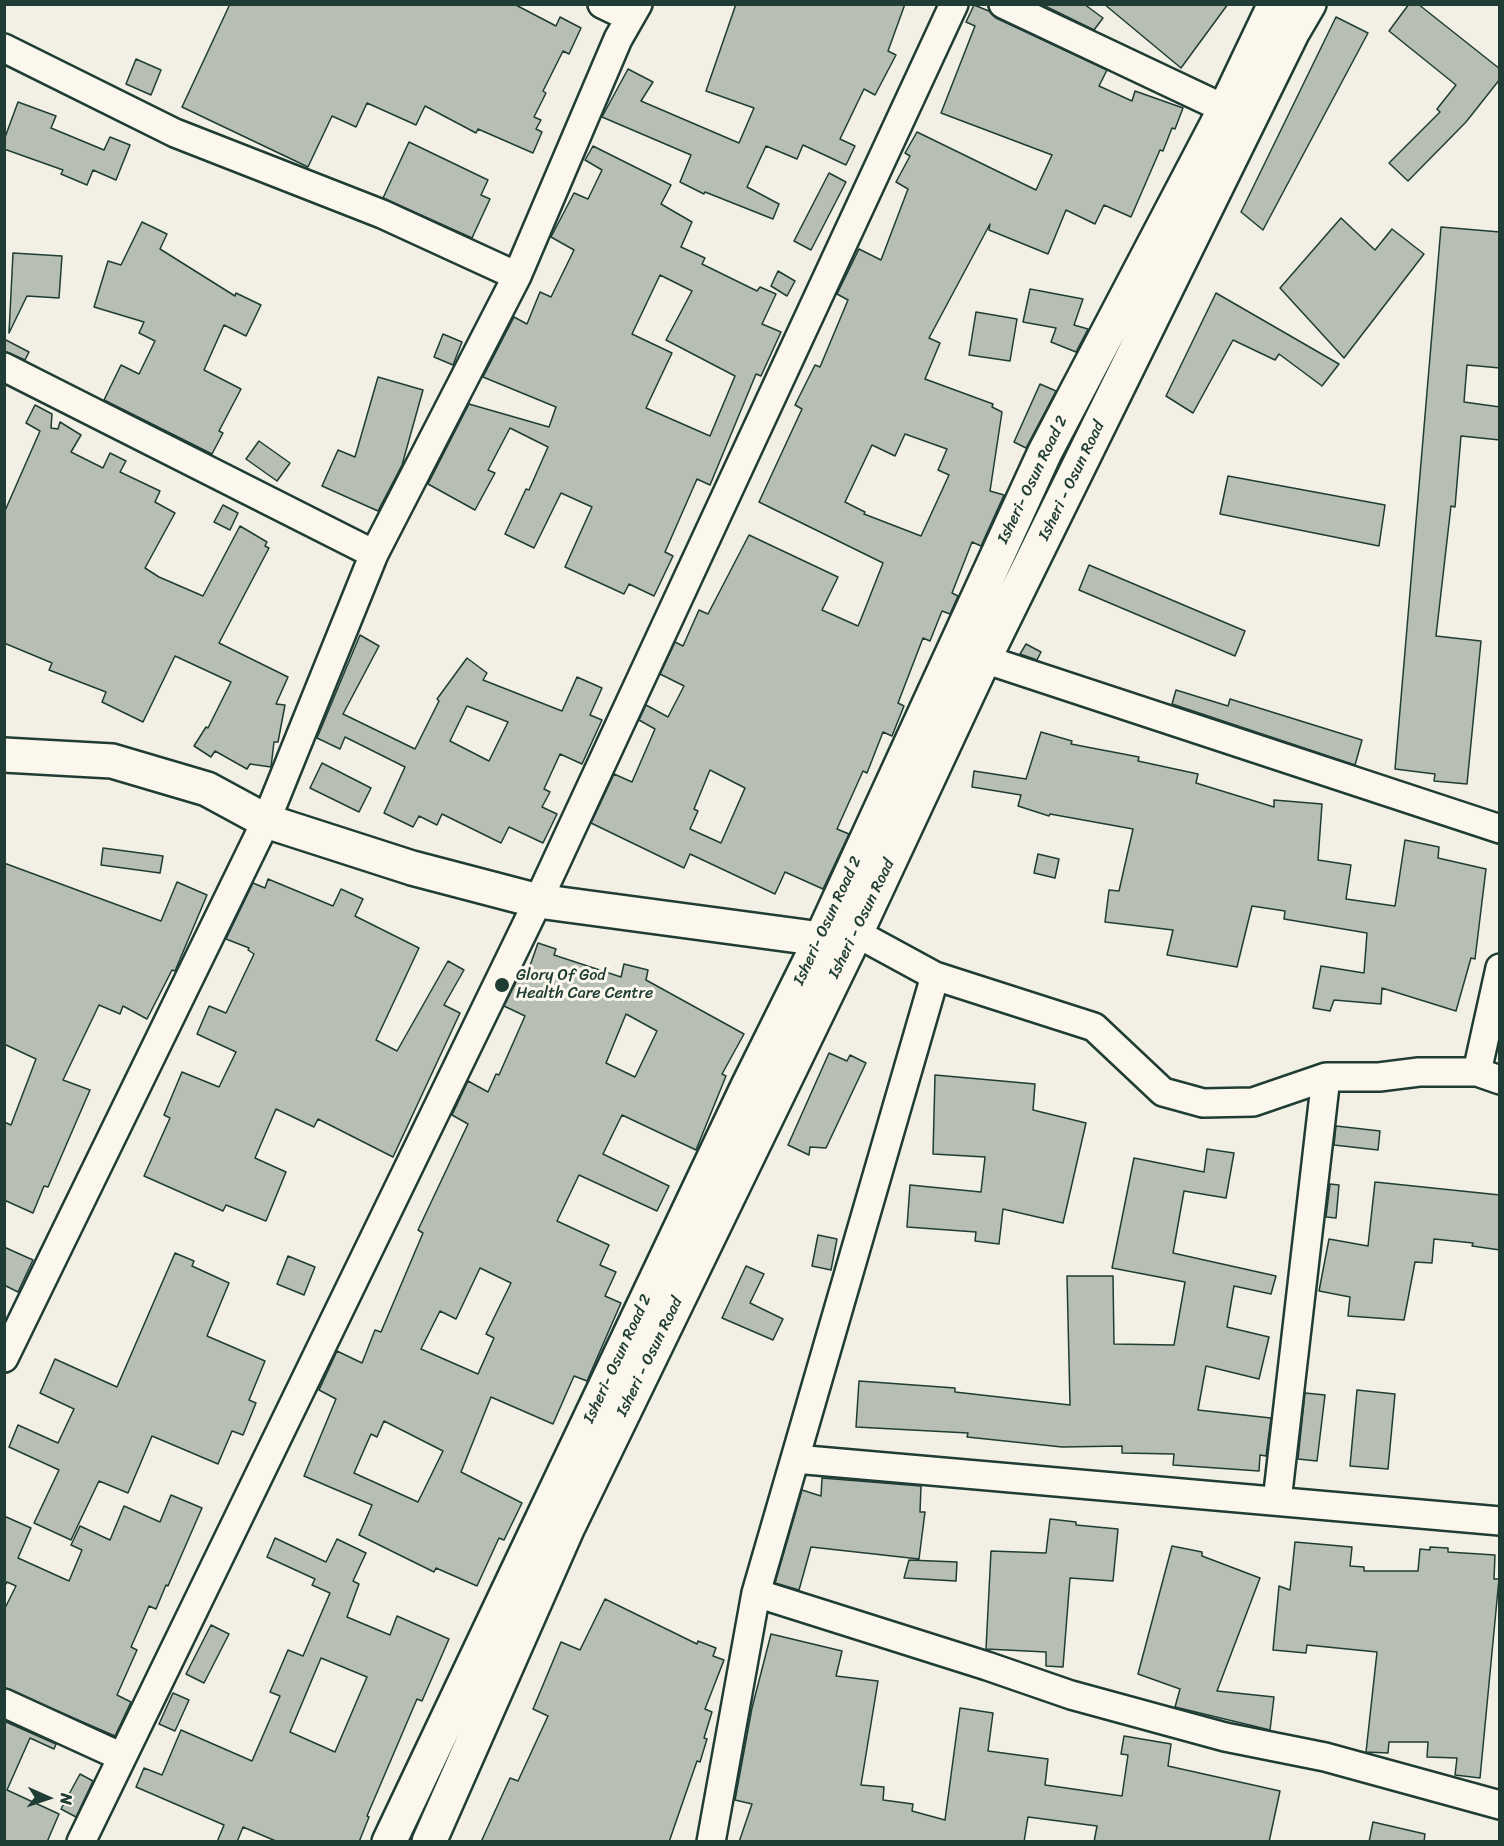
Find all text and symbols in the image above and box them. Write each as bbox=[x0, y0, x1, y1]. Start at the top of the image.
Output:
street label: Isheri- Osun Road 2 bbox=[994, 413, 1072, 547]
street label: Isheri - Osun Road bbox=[1035, 418, 1109, 544]
street label: Isheri- Osun Road 2 bbox=[790, 854, 866, 988]
street label: Isheri - Osun Road bbox=[825, 856, 899, 982]
place label: Glory Of God Health Care Centre bbox=[516, 966, 653, 1004]
marker: Glory Of God Health Care Centre bbox=[493, 976, 511, 994]
street label: Isheri- Osun Road 2 bbox=[580, 1292, 656, 1426]
street label: Isheri - Osun Road bbox=[613, 1294, 687, 1420]
north arrow bbox=[18, 1768, 78, 1828]
text: N bbox=[52, 1793, 81, 1805]

